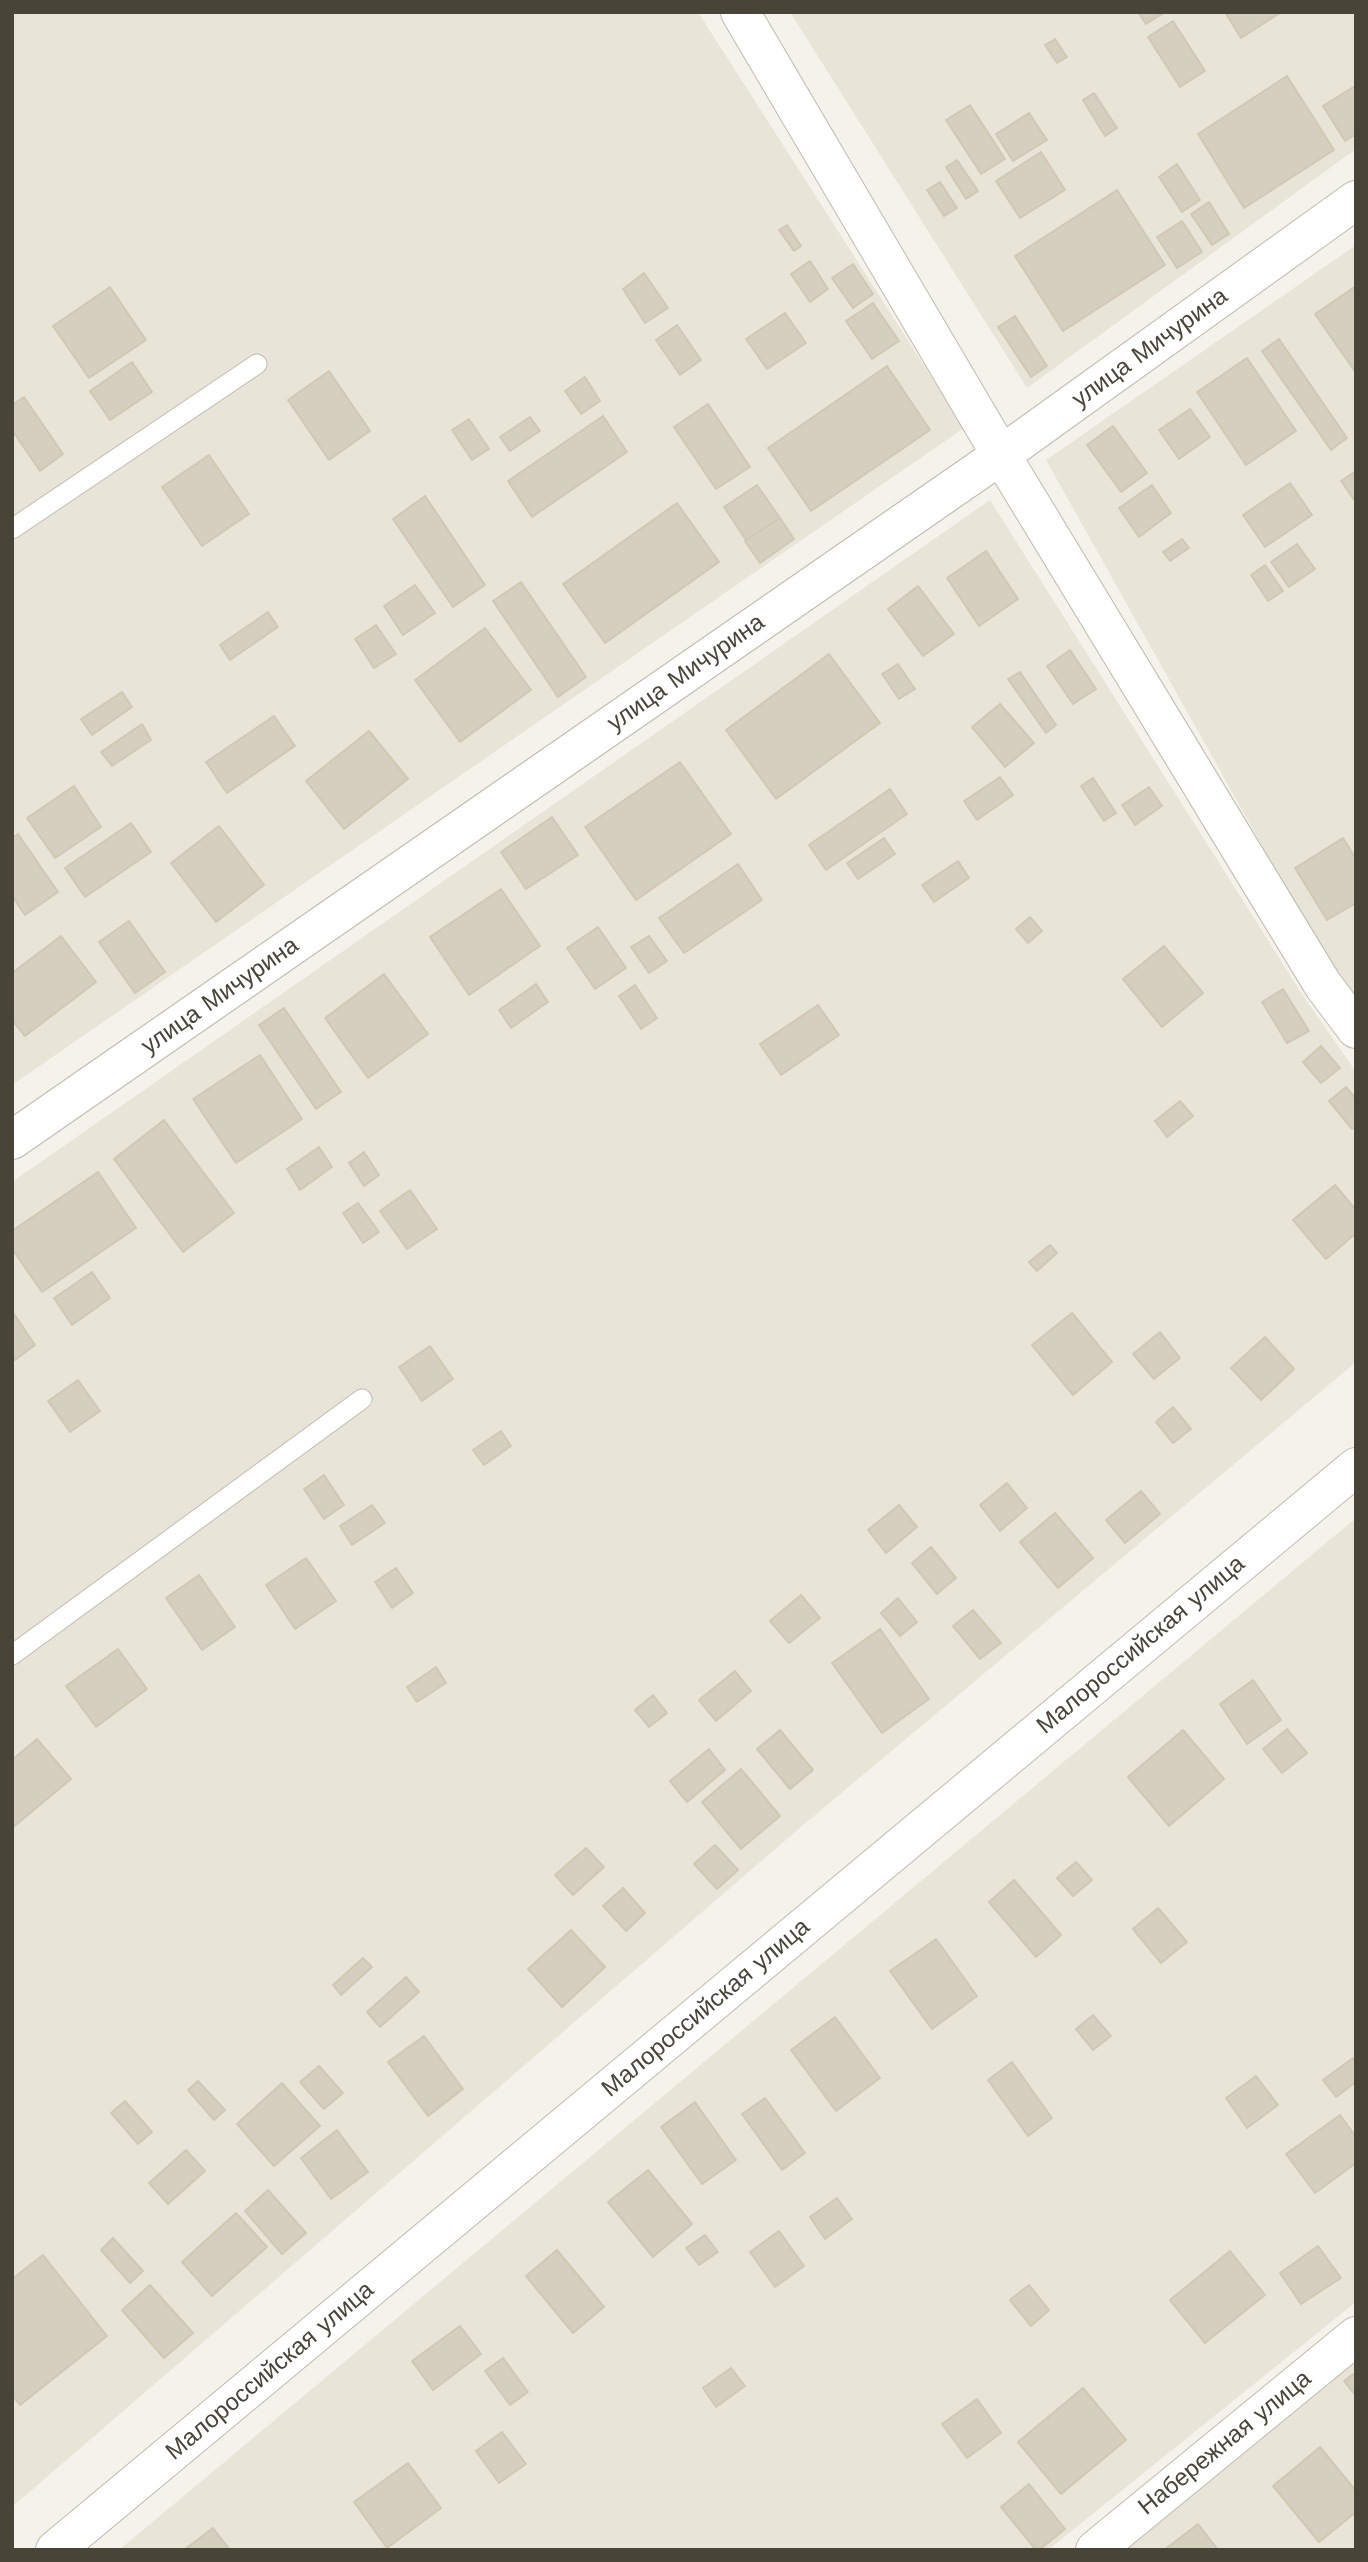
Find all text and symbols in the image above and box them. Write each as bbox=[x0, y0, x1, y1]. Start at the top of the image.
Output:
street label: улица Мичурина bbox=[1067, 282, 1233, 414]
street label: улица Мичурина bbox=[602, 608, 770, 738]
street label: улица Мичурина bbox=[136, 931, 304, 1061]
street label: Малороссийская улица bbox=[1031, 1550, 1251, 1740]
street label: Малороссийская улица bbox=[596, 1913, 816, 2103]
street label: Малороссийская улица bbox=[160, 2276, 380, 2466]
street label: Набережная улица bbox=[1133, 2365, 1317, 2521]

